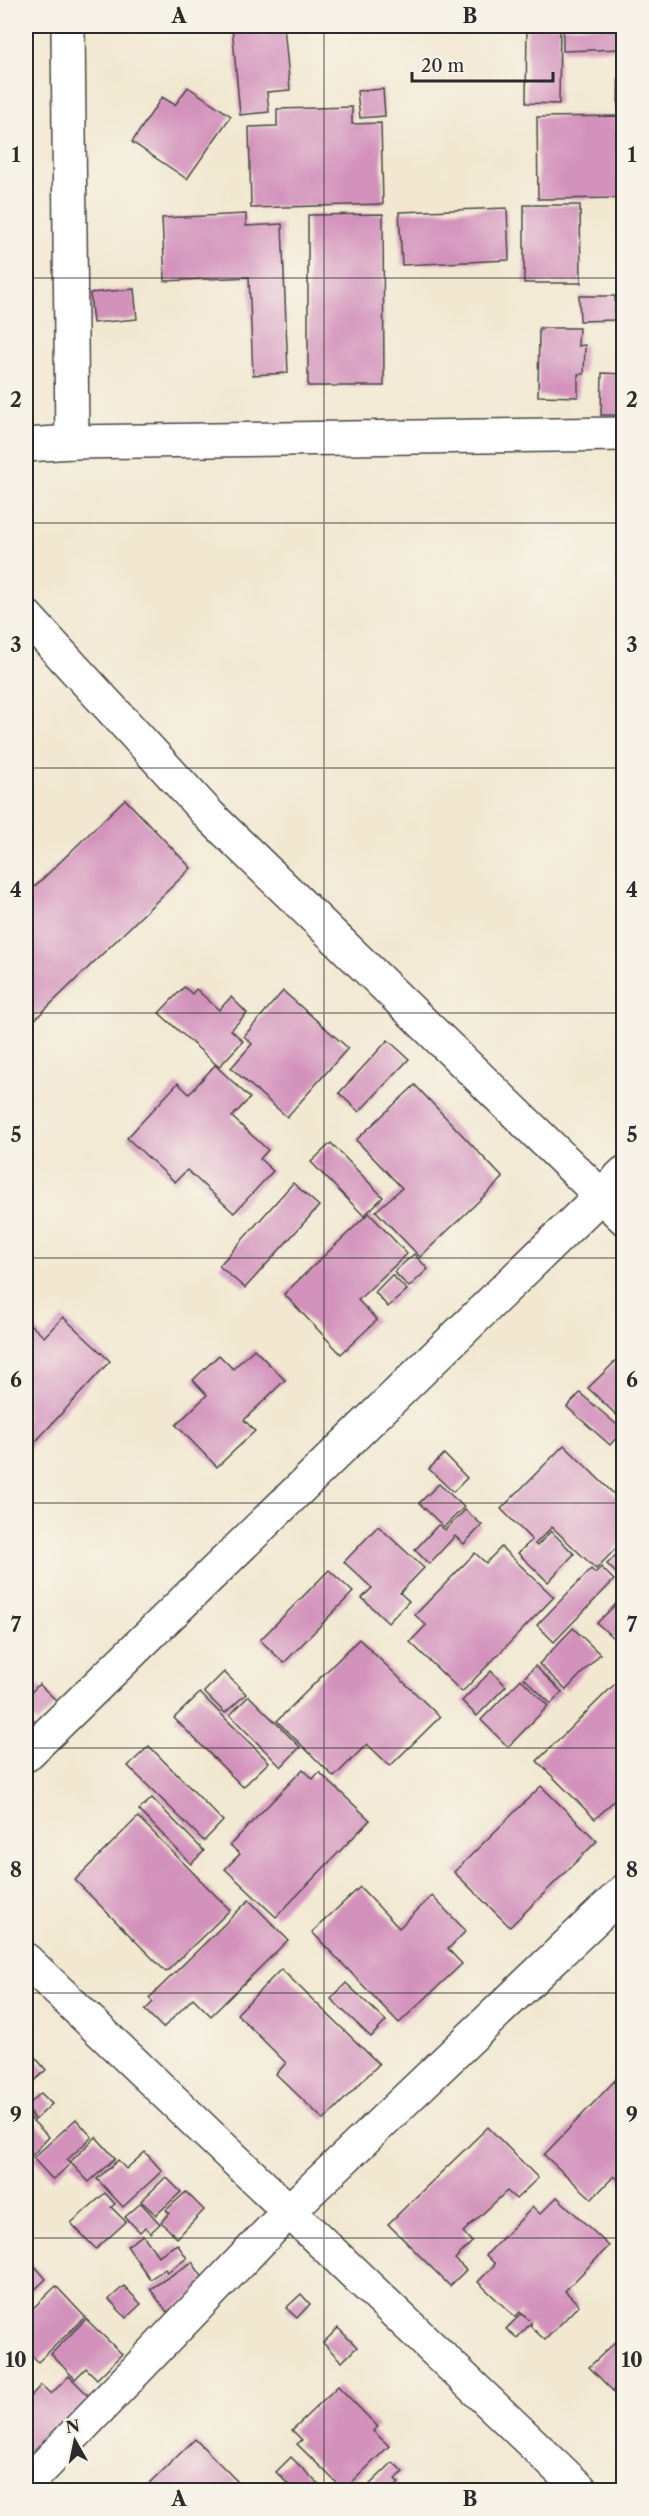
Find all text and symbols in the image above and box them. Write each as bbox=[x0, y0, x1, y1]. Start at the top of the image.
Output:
text: A bbox=[170, 4, 187, 28]
text: B bbox=[463, 4, 478, 28]
scale bar bbox=[412, 45, 553, 83]
text: 20 m bbox=[421, 55, 465, 77]
text: 1 bbox=[12, 143, 21, 167]
text: 1 bbox=[628, 143, 637, 167]
text: 2 bbox=[10, 388, 22, 412]
text: 2 bbox=[626, 388, 638, 412]
text: 3 bbox=[10, 633, 22, 657]
text: 3 bbox=[626, 633, 638, 657]
text: 4 bbox=[10, 878, 22, 902]
text: 4 bbox=[626, 878, 638, 902]
text: 5 bbox=[10, 1123, 22, 1147]
text: 5 bbox=[626, 1123, 638, 1147]
text: 6 bbox=[10, 1368, 22, 1392]
text: 6 bbox=[626, 1368, 638, 1392]
text: 7 bbox=[11, 1613, 22, 1637]
text: 7 bbox=[627, 1613, 638, 1637]
text: 8 bbox=[10, 1858, 22, 1882]
text: 8 bbox=[626, 1858, 638, 1882]
text: 9 bbox=[10, 2103, 22, 2127]
text: 9 bbox=[626, 2103, 638, 2127]
text: 10 bbox=[5, 2348, 27, 2372]
text: 10 bbox=[621, 2348, 643, 2372]
north arrow bbox=[45, 2411, 105, 2471]
text: N bbox=[64, 2415, 81, 2437]
text: A bbox=[170, 2487, 187, 2511]
text: B bbox=[463, 2487, 478, 2511]

